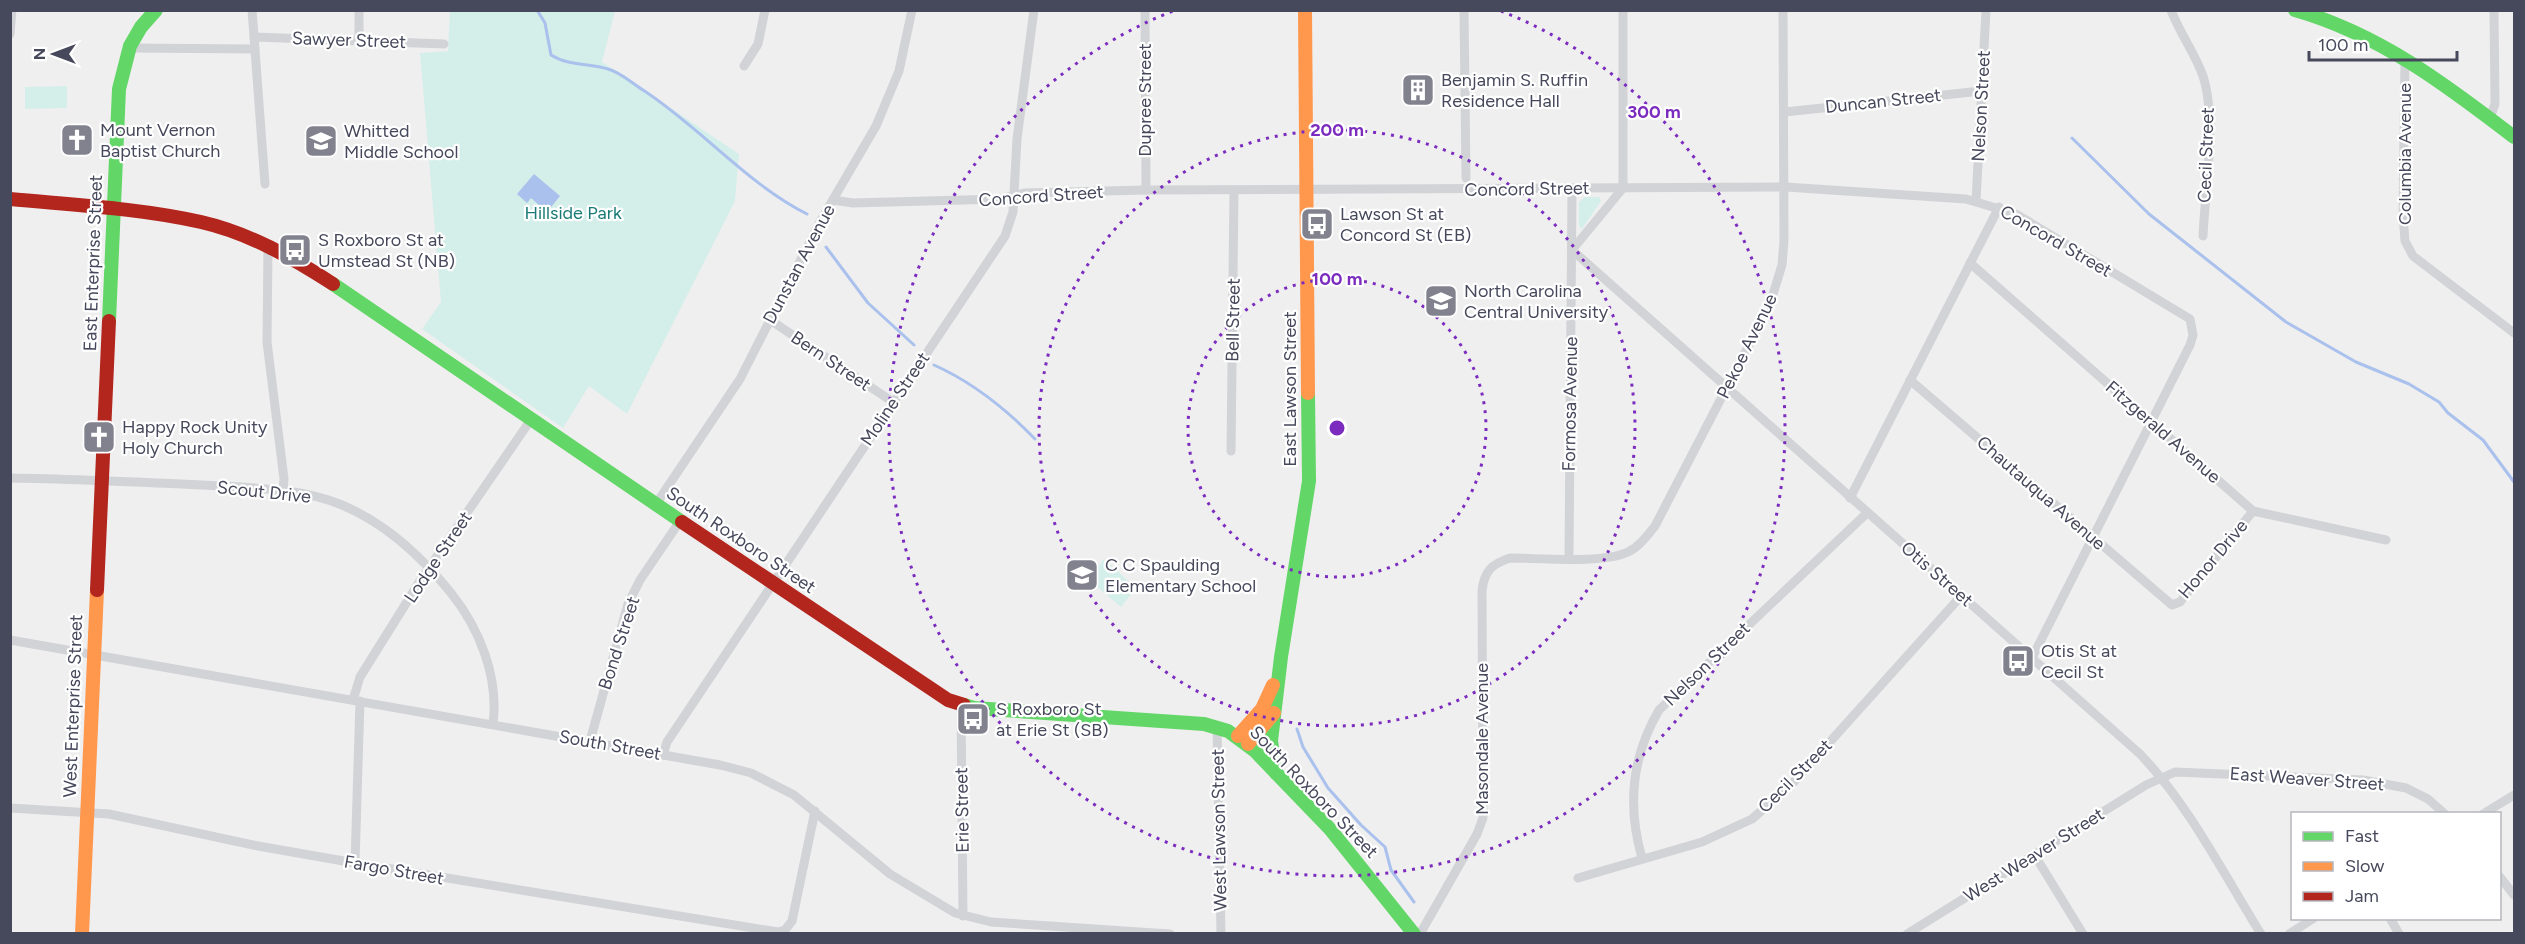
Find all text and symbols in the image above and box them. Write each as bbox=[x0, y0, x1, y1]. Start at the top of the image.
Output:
north arrow bbox=[24, 24, 84, 84]
scale bar bbox=[2309, 24, 2458, 62]
street label: Sawyer Street bbox=[292, 27, 407, 53]
text: 100 m bbox=[2318, 34, 2368, 56]
street label: Dupree Street bbox=[1134, 43, 1156, 157]
text: N bbox=[30, 48, 49, 60]
street label: Nelson Street bbox=[1967, 50, 1995, 162]
place label: Benjamin S. Ruffin Residence Hall bbox=[1441, 69, 1588, 112]
building icon: Benjamin S. Ruffin Residence Hall bbox=[1400, 72, 1436, 108]
street label: Columbia Avenue bbox=[2394, 83, 2416, 225]
street label: Duncan Street bbox=[1824, 84, 1942, 118]
text: 300 m bbox=[1627, 101, 1681, 123]
street label: Cecil Street bbox=[2193, 107, 2219, 203]
place label: Mount Vernon Baptist Church bbox=[100, 119, 220, 162]
text: 200 m bbox=[1310, 119, 1364, 141]
place label: Whitted Middle School bbox=[344, 120, 458, 163]
church icon: Mount Vernon Baptist Church bbox=[59, 122, 95, 158]
school or university icon: Whitted Middle School bbox=[303, 123, 339, 159]
street label: East Enterprise Street bbox=[79, 174, 107, 352]
street label: Concord Street bbox=[1464, 177, 1590, 201]
street label: Concord Street bbox=[978, 181, 1104, 211]
street label: Dunstan Avenue bbox=[758, 200, 840, 328]
street label: Concord Street bbox=[1996, 200, 2116, 282]
park label: Hillside Park bbox=[524, 202, 622, 224]
place label: Lawson St at Concord St (EB) bbox=[1340, 203, 1471, 246]
bus stop icon: Lawson St at Concord St (EB) bbox=[1299, 206, 1335, 242]
place label: S Roxboro St at Umstead St (NB) bbox=[318, 229, 455, 272]
bus stop icon: S Roxboro St at Umstead St (NB) bbox=[277, 232, 313, 268]
text: 100 m bbox=[1312, 268, 1362, 290]
street label: Bell Street bbox=[1221, 278, 1245, 362]
place label: North Carolina Central University bbox=[1464, 280, 1609, 323]
school or university icon: North Carolina Central University bbox=[1423, 283, 1459, 319]
street label: Pekoe Avenue bbox=[1712, 290, 1782, 402]
street label: East Lawson Street bbox=[1279, 311, 1301, 467]
street label: Bern Street bbox=[787, 326, 875, 396]
street label: Formosa Avenue bbox=[1558, 336, 1582, 472]
street label: Moline Street bbox=[856, 348, 935, 450]
street label: Fitzgerald Avenue bbox=[2101, 376, 2225, 488]
place label: Happy Rock Unity Holy Church bbox=[122, 416, 268, 459]
centre of rings bbox=[1327, 418, 1347, 438]
church icon: Happy Rock Unity Holy Church bbox=[81, 419, 117, 455]
street label: Chautauqua Avenue bbox=[1972, 431, 2110, 555]
street label: Scout Drive bbox=[216, 476, 312, 508]
street label: South Roxboro Street bbox=[662, 482, 820, 598]
street label: Lodge Street bbox=[399, 507, 477, 607]
street label: Honor Drive bbox=[2174, 515, 2253, 603]
street label: Otis Street bbox=[1897, 537, 1978, 611]
place label: C C Spaulding Elementary School bbox=[1105, 554, 1256, 597]
school or university icon: C C Spaulding Elementary School bbox=[1064, 557, 1100, 593]
street label: Bond Street bbox=[594, 593, 644, 692]
street label: West Enterprise Street bbox=[59, 614, 87, 798]
street label: Nelson Street bbox=[1659, 617, 1755, 711]
place label: Otis St at Cecil St bbox=[2041, 640, 2117, 683]
bus stop icon: Otis St at Cecil St bbox=[2000, 643, 2036, 679]
street label: Masondale Avenue bbox=[1471, 663, 1493, 815]
place label: S Roxboro St at Erie St (SB) bbox=[996, 698, 1109, 741]
bus stop icon: S Roxboro St at Erie St (SB) bbox=[955, 701, 991, 737]
street label: South Roxboro Street bbox=[1245, 721, 1383, 863]
street label: South Street bbox=[557, 725, 663, 765]
street label: Cecil Street bbox=[1753, 734, 1837, 818]
street label: West Lawson Street bbox=[1207, 749, 1231, 911]
street label: East Weaver Street bbox=[2229, 763, 2385, 795]
street label: Erie Street bbox=[950, 767, 974, 853]
street label: West Weaver Street bbox=[1960, 803, 2108, 907]
legend bbox=[2291, 812, 2501, 920]
text: Fast bbox=[2345, 825, 2379, 847]
street label: Fargo Street bbox=[342, 850, 446, 890]
text: Slow bbox=[2345, 855, 2384, 877]
text: Jam bbox=[2345, 885, 2379, 907]

